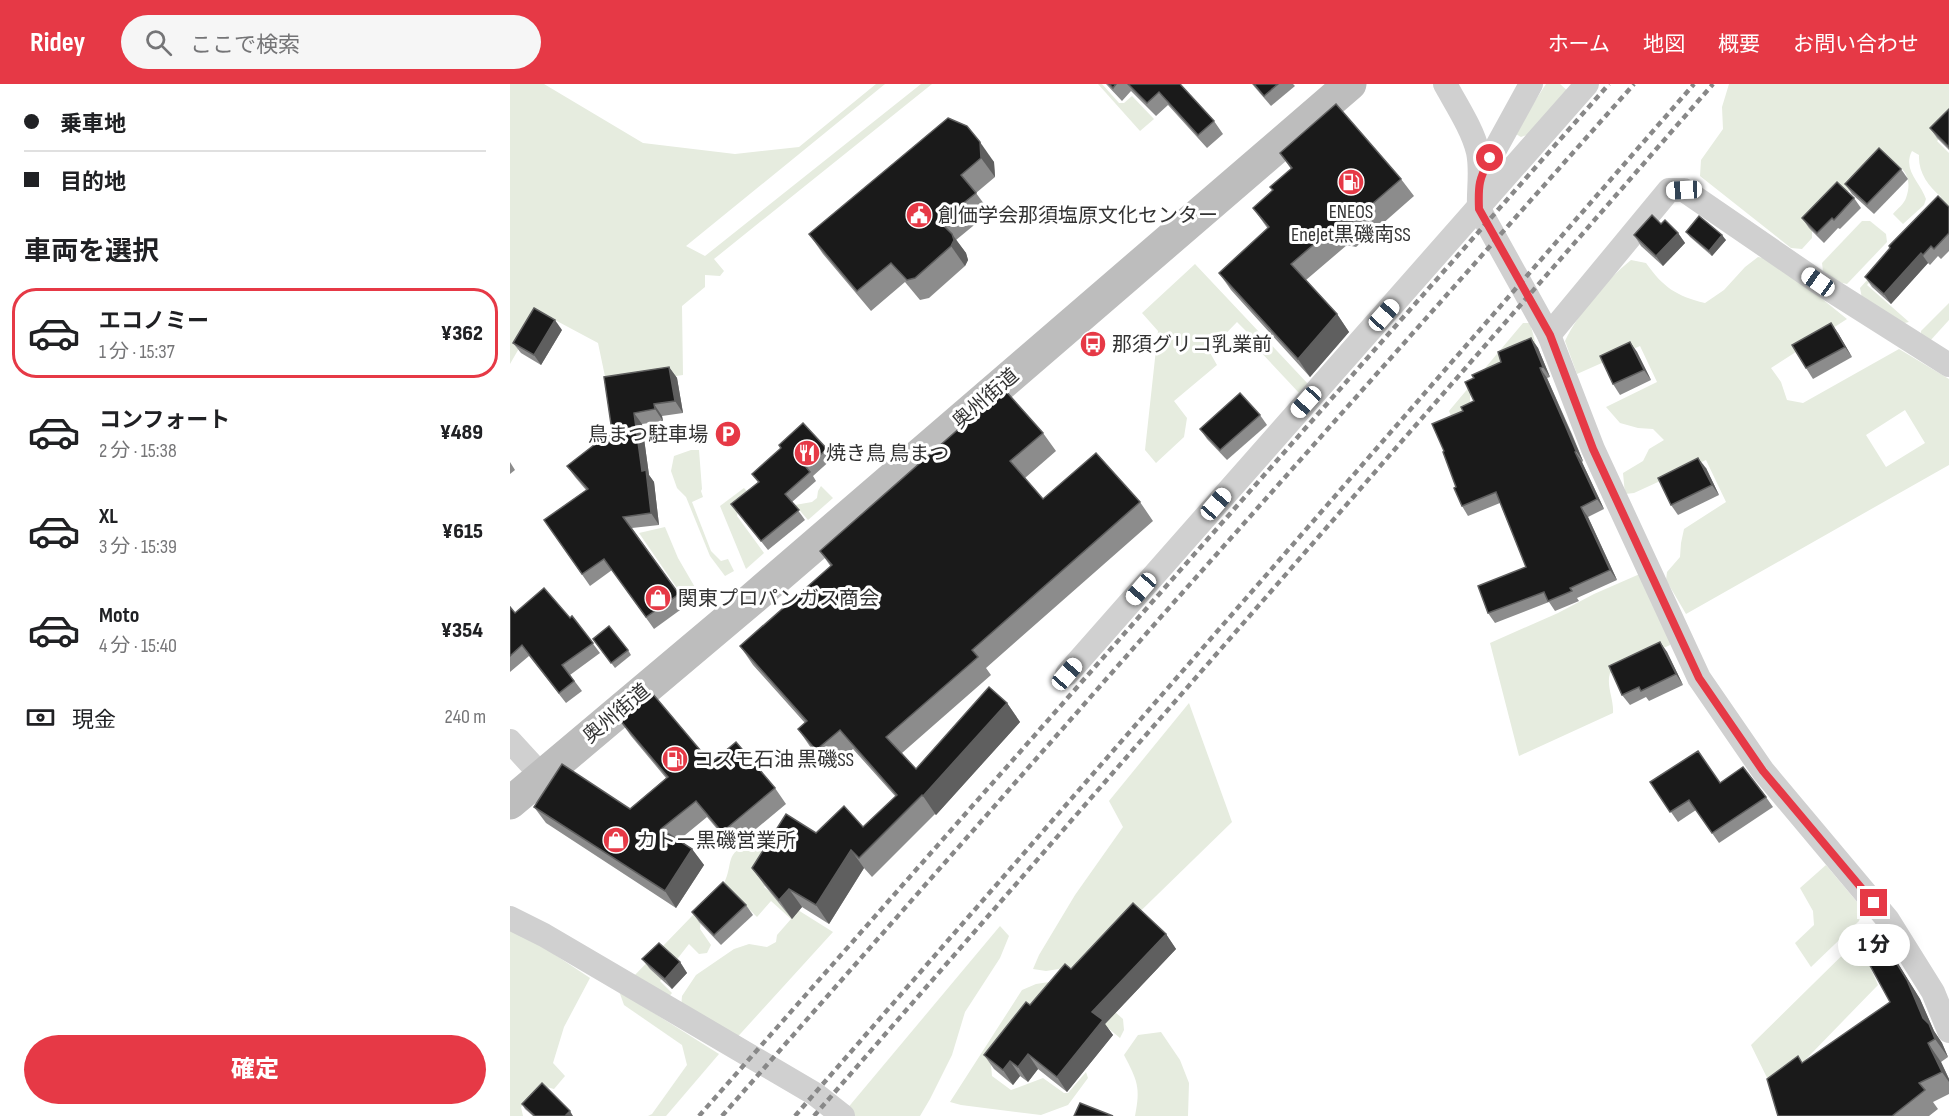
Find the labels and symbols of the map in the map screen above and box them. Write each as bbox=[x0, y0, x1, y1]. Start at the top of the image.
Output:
route start bbox=[1476, 144, 1503, 171]
fuel station icon: ENEOS EneJet黒磯南SS bbox=[1336, 167, 1366, 197]
car bbox=[1666, 180, 1702, 200]
public building icon: 創価学会那須塩原文化センター bbox=[904, 200, 934, 230]
place label: ENEOS EneJet黒磯南SS bbox=[1291, 200, 1411, 247]
place label: 創価学会那須塩原文化センター bbox=[938, 204, 1218, 228]
car bbox=[1798, 264, 1838, 300]
car bbox=[1365, 296, 1403, 334]
bus stop icon: 那須グリコ乳業前 bbox=[1078, 329, 1108, 359]
place label: 那須グリコ乳業前 bbox=[1112, 333, 1272, 357]
street label: 奥州街道 bbox=[948, 363, 1024, 434]
car bbox=[1287, 383, 1325, 421]
parking icon: 鳥まつ駐車場 bbox=[713, 419, 743, 449]
place label: 鳥まつ駐車場 bbox=[588, 423, 708, 447]
restaurant icon: 焼き鳥 鳥まつ bbox=[792, 438, 822, 468]
place label: 焼き鳥 鳥まつ bbox=[826, 442, 949, 466]
car bbox=[1197, 485, 1235, 523]
car bbox=[1122, 570, 1160, 608]
shop icon: 関東プロパンガス商会 bbox=[643, 583, 673, 613]
place label: 関東プロパンガス商会 bbox=[678, 587, 879, 611]
car bbox=[1048, 655, 1086, 693]
street label: 奥州街道 bbox=[578, 679, 655, 749]
fuel station icon: コスモ石油 黒磯SS bbox=[660, 744, 690, 774]
place label: コスモ石油 黒磯SS bbox=[694, 748, 854, 772]
shop icon: カトー黒磯営業所 bbox=[601, 825, 631, 855]
place label: カトー黒磯営業所 bbox=[636, 829, 796, 853]
route end bbox=[1860, 889, 1887, 916]
callout: 1 分 bbox=[1838, 924, 1910, 966]

